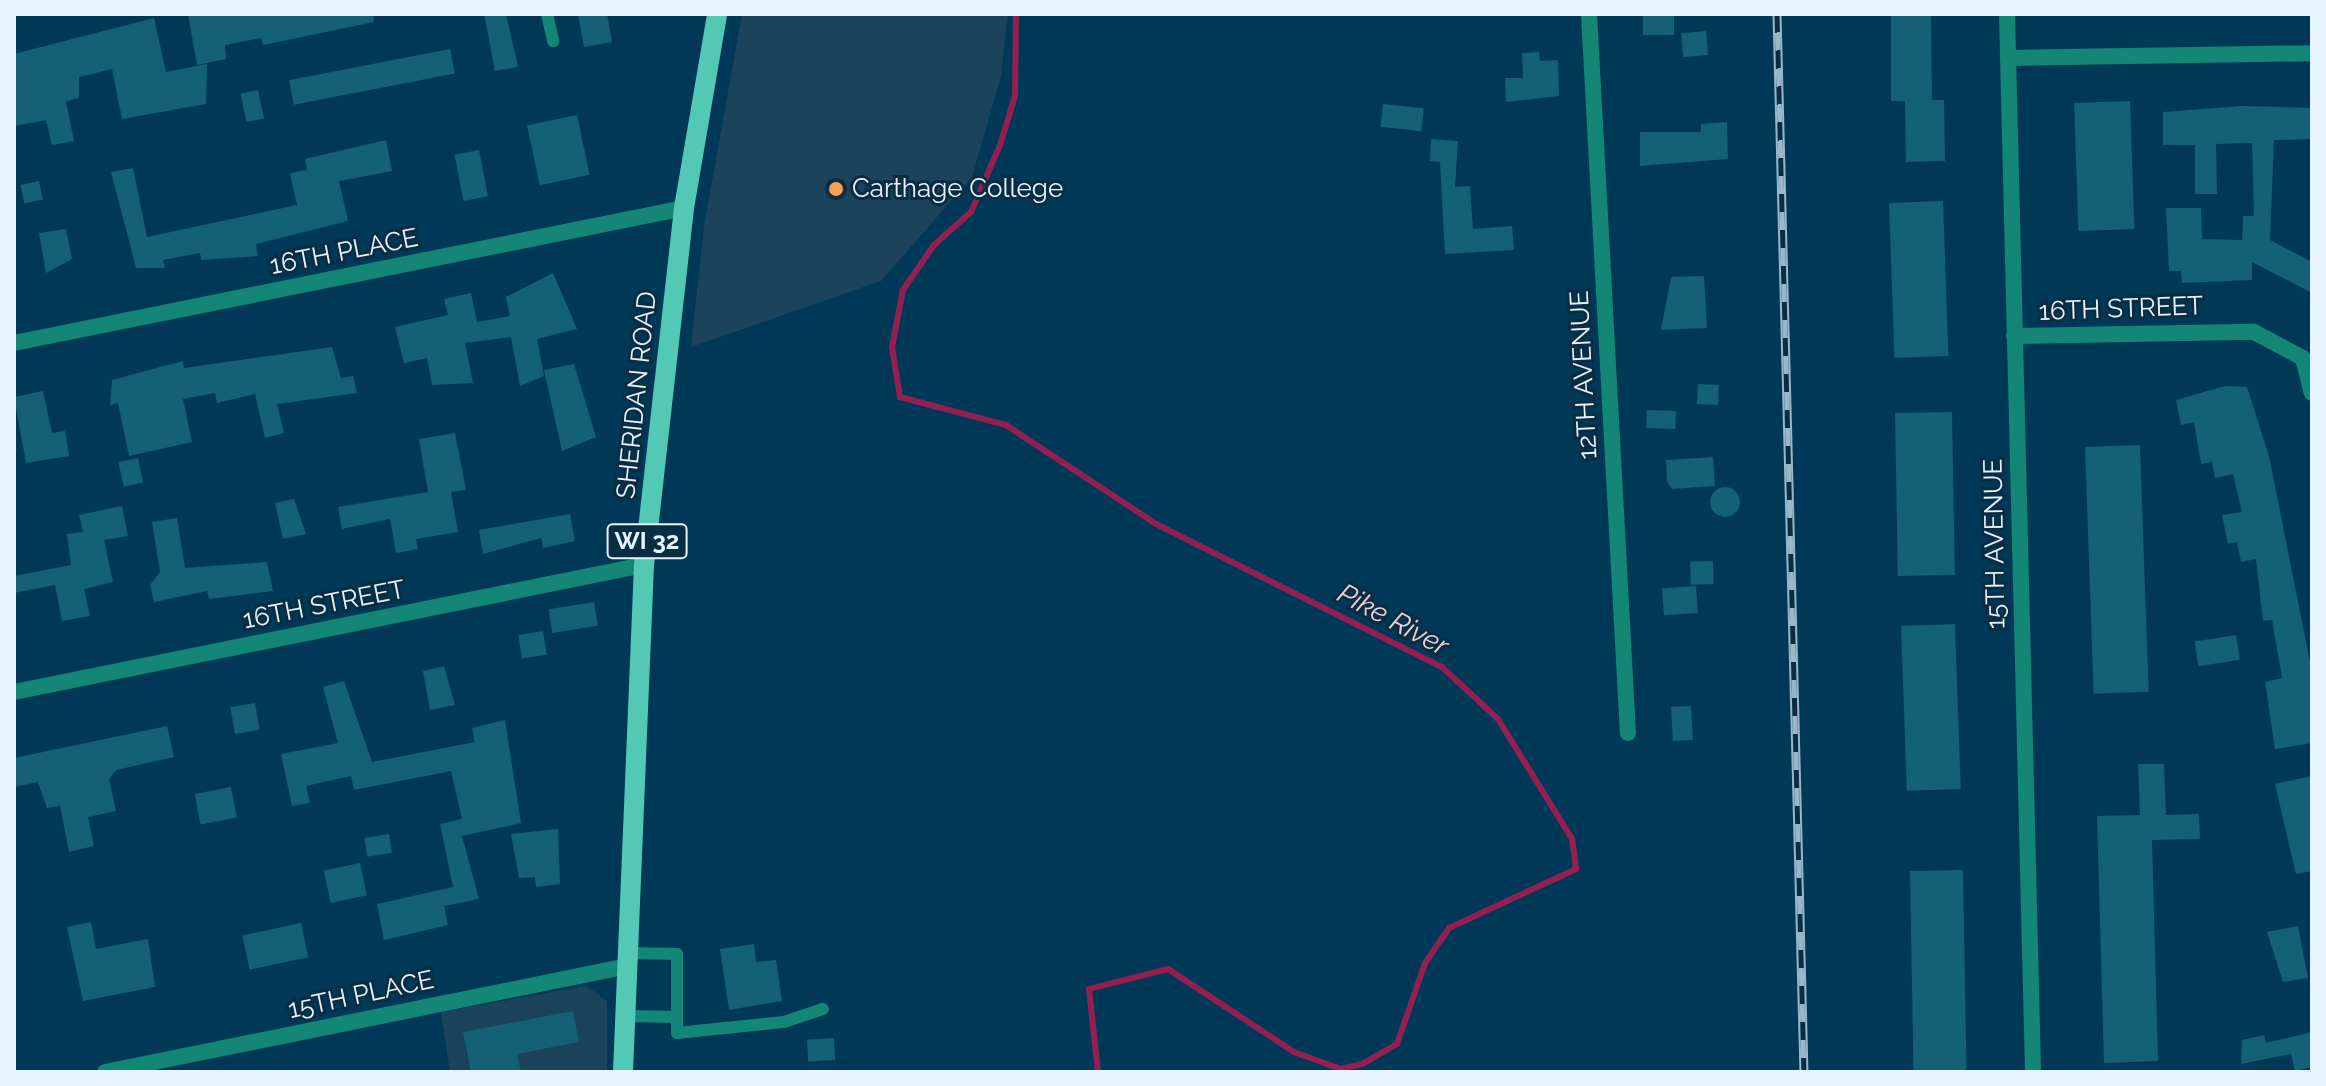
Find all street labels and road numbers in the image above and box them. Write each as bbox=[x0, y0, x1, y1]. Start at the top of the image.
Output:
street label: 16TH PLACE bbox=[267, 222, 421, 282]
street label: 12TH AVENUE bbox=[1564, 289, 1604, 461]
street label: SHERIDAN ROAD bbox=[611, 290, 663, 500]
street label: 16TH STREET bbox=[2038, 291, 2204, 327]
street label: 15TH AVENUE bbox=[1978, 458, 2012, 630]
road number: WI 32 bbox=[605, 521, 689, 561]
street label: 16TH STREET bbox=[240, 574, 408, 636]
street label: 15TH PLACE bbox=[285, 964, 437, 1026]

